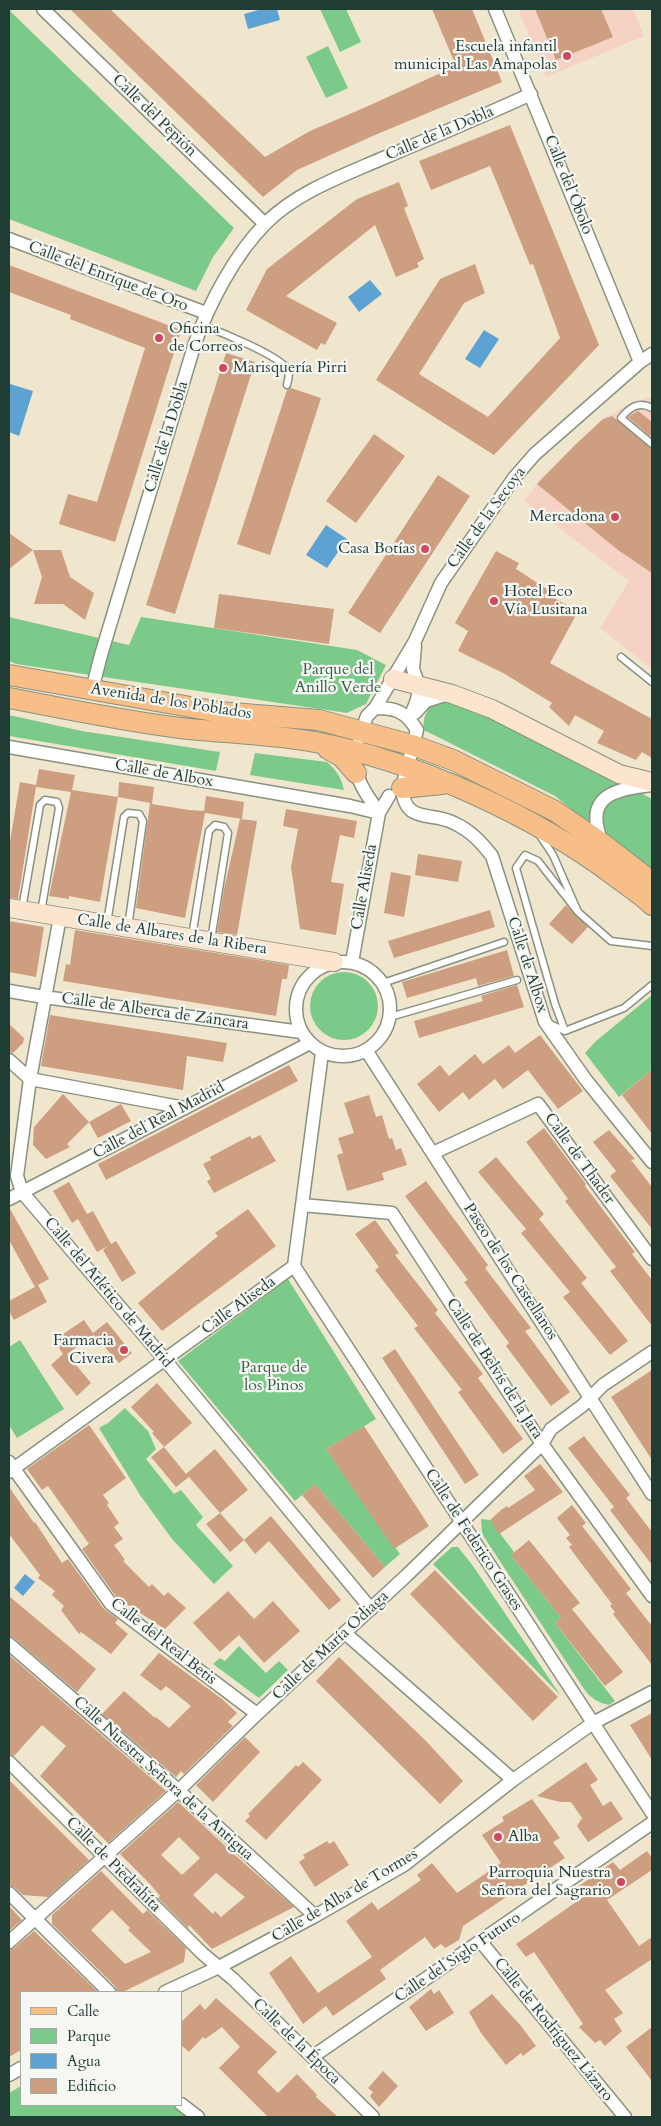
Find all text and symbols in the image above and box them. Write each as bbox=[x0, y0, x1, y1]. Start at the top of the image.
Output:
place label: Escuela infantil municipal Las Amapolas bbox=[394, 37, 557, 75]
marker: Escuela infantil municipal Las Amapolas bbox=[561, 50, 573, 62]
street label: Calle del Pepión bbox=[108, 71, 200, 161]
street label: Calle de la Dobla bbox=[383, 103, 497, 165]
street label: Calle del Óbolo bbox=[539, 133, 597, 237]
street label: Calle del Enrique de Oro bbox=[25, 238, 191, 316]
place label: Oficina de Correos bbox=[169, 319, 243, 357]
marker: Oficina de Correos bbox=[153, 332, 165, 344]
place label: Marisquería Pirri bbox=[233, 358, 347, 378]
marker: Marisquería Pirri bbox=[217, 362, 229, 374]
street label: Calle de la Dobla bbox=[141, 379, 193, 495]
street label: Calle de la Secoya bbox=[444, 463, 530, 573]
place label: Mercadona bbox=[529, 507, 605, 527]
marker: Mercadona bbox=[609, 511, 621, 523]
place label: Casa Botías bbox=[338, 539, 415, 559]
marker: Casa Botías bbox=[419, 543, 431, 555]
place label: Hotel Eco Vía Lusitana bbox=[504, 582, 588, 620]
marker: Hotel Eco Vía Lusitana bbox=[488, 595, 500, 607]
park label: Parque del Anillo Verde bbox=[295, 660, 381, 698]
street label: Avenida de los Poblados bbox=[89, 680, 253, 724]
street label: Calle de Albox bbox=[113, 756, 215, 792]
street label: Calle Aliseda bbox=[348, 843, 382, 931]
street label: Calle de Albares de la Ribera bbox=[76, 910, 268, 960]
street label: Calle de Albox bbox=[502, 915, 552, 1015]
street label: Calle de Alberca de Záncara bbox=[60, 989, 250, 1035]
street label: Calle del Real Madrid bbox=[90, 1078, 228, 1164]
street label: Calle de Thader bbox=[539, 1110, 619, 1208]
street label: Paseo de los Castellanos bbox=[459, 1200, 561, 1344]
street label: Calle del Atlético de Madrid bbox=[40, 1214, 176, 1372]
street label: Calle Aliseda bbox=[198, 1273, 280, 1339]
street label: Calle de Belvís de la Jara bbox=[441, 1295, 547, 1443]
place label: Farmacia Civera bbox=[53, 1331, 114, 1369]
marker: Farmacia Civera bbox=[118, 1344, 130, 1356]
park label: Parque de los Pinos bbox=[241, 1358, 307, 1396]
street label: Calle de Federico Grases bbox=[420, 1466, 526, 1614]
street label: Calle de María Odiaga bbox=[269, 1587, 393, 1705]
street label: Calle del Real Betis bbox=[106, 1595, 220, 1689]
street label: Calle Nuestra Señora de la Antigua bbox=[69, 1693, 257, 1865]
street label: Calle de Piedrahíta bbox=[61, 1813, 165, 1917]
place label: Alba bbox=[508, 1827, 539, 1847]
marker: Alba bbox=[492, 1831, 504, 1843]
street label: Calle de Alba de Tormes bbox=[269, 1845, 421, 1947]
place label: Parroquia Nuestra Señora del Sagrario bbox=[481, 1863, 611, 1901]
marker: Parroquia Nuestra Señora del Sagrario bbox=[615, 1876, 627, 1888]
street label: Calle del Siglo Futuro bbox=[391, 1909, 525, 2007]
street label: Calle de Rodríguez Lázaro bbox=[489, 1954, 617, 2106]
legend bbox=[20, 1991, 182, 2106]
street label: Calle de la Época bbox=[248, 1995, 344, 2089]
text: Calle bbox=[67, 2001, 99, 2021]
text: Parque bbox=[67, 2026, 111, 2046]
text: Agua bbox=[67, 2051, 101, 2071]
text: Edificio bbox=[67, 2076, 116, 2096]

